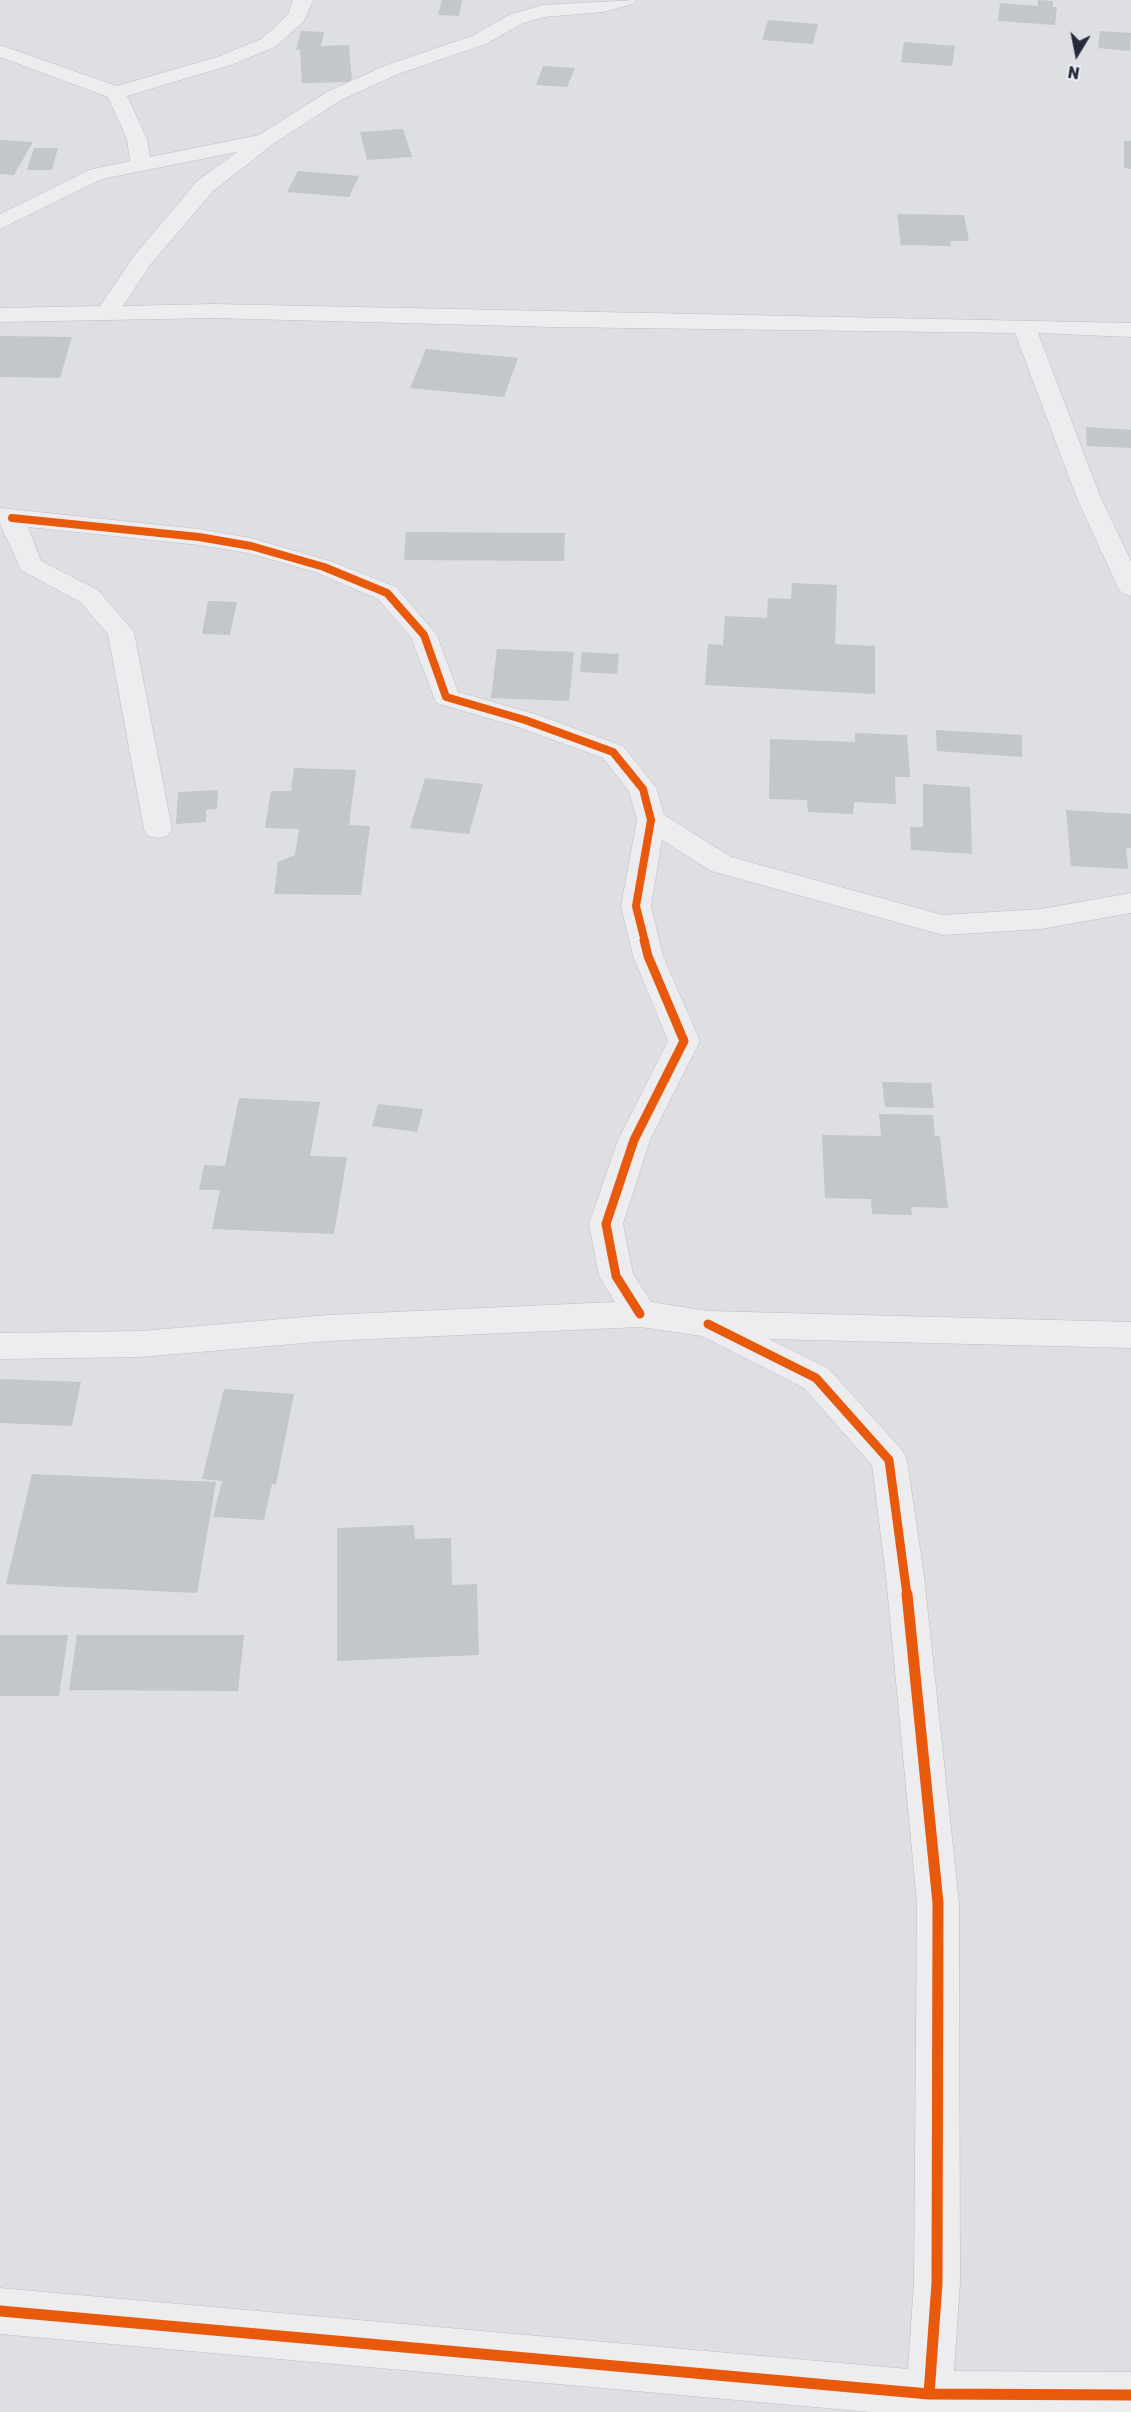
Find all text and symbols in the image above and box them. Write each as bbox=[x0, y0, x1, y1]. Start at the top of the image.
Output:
north arrow bbox=[1047, 24, 1107, 84]
text: N bbox=[1066, 62, 1081, 83]

